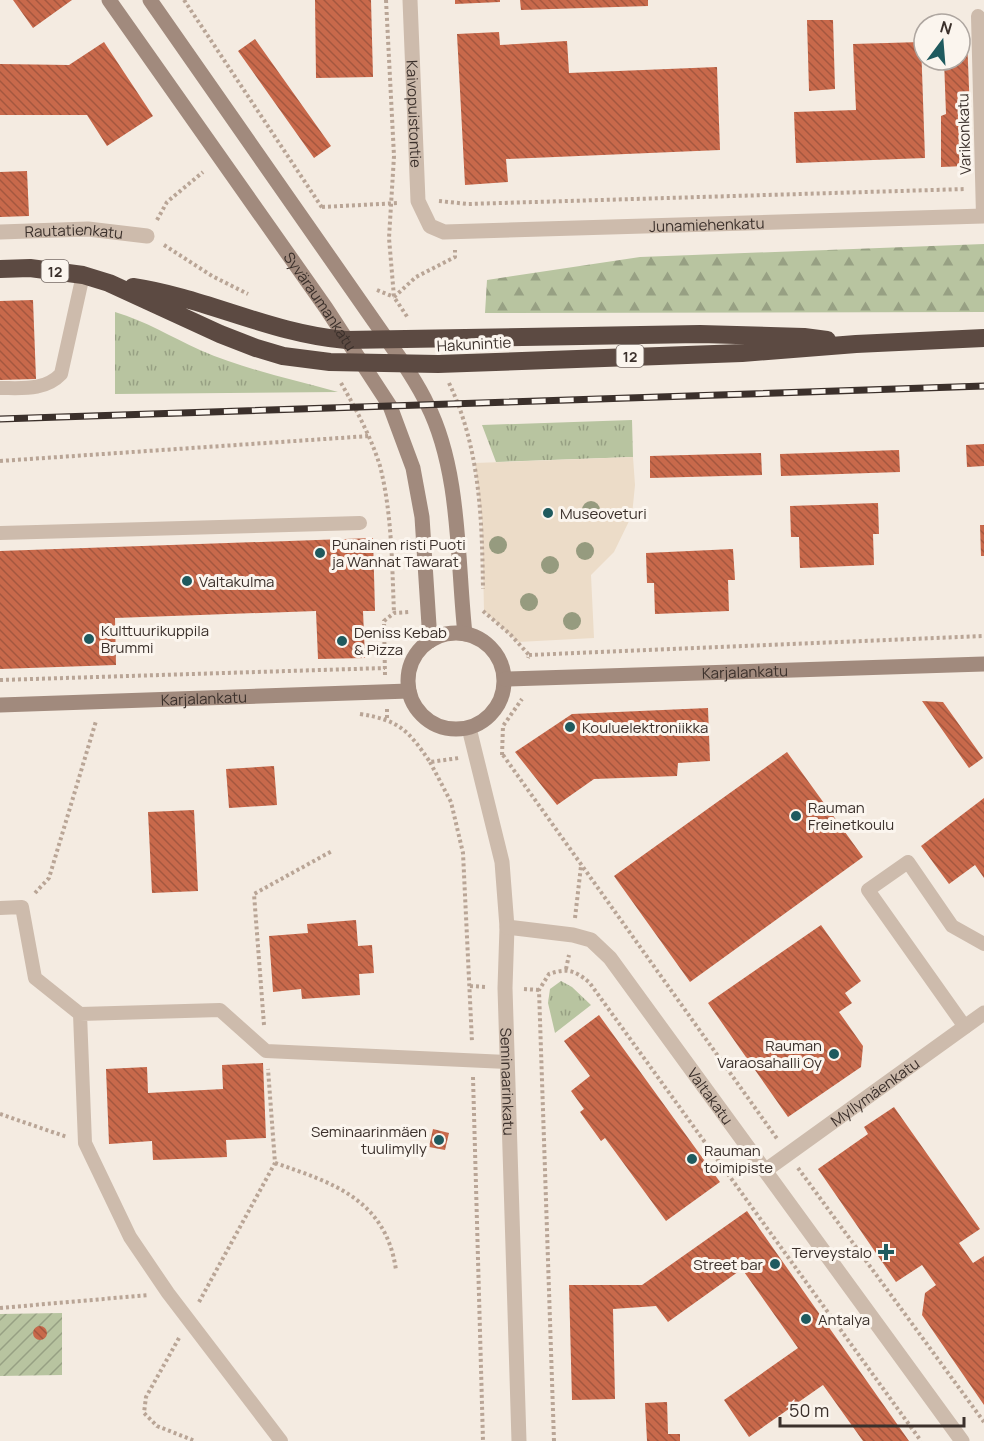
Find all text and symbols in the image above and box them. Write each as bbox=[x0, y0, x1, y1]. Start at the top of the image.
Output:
north arrow bbox=[912, 12, 972, 72]
text: N bbox=[938, 15, 955, 40]
street label: Kaivopuistontie bbox=[402, 60, 427, 169]
street label: Varikonkatu bbox=[952, 93, 976, 175]
street label: Junamiehenkatu bbox=[649, 212, 765, 236]
street label: Rautatienkatu bbox=[24, 218, 124, 244]
street label: Syväraumankatu bbox=[279, 248, 362, 355]
road number: 12 bbox=[42, 260, 68, 282]
street label: Hakunintie bbox=[436, 332, 512, 356]
road number: 12 bbox=[616, 345, 644, 367]
place label: Museoveturi bbox=[560, 503, 647, 524]
marker: Museoveturi bbox=[541, 506, 555, 520]
place label: Punainen risti Puoti ja Wanhat Tawarat bbox=[331, 534, 466, 572]
marker: Punainen risti Puoti ja Wanhat Tawarat bbox=[313, 546, 327, 560]
place label: Valtakulma bbox=[199, 571, 274, 592]
marker: Valtakulma bbox=[180, 574, 194, 588]
place label: Kulttuurikuppila Brummi bbox=[101, 620, 209, 658]
place label: Deniss Kebab & Pizza bbox=[354, 622, 447, 660]
marker: Kulttuurikuppila Brummi bbox=[82, 632, 96, 646]
marker: Deniss Kebab & Pizza bbox=[335, 634, 349, 648]
street label: Karjalankatu bbox=[701, 660, 788, 683]
street label: Karjalankatu bbox=[160, 686, 247, 710]
place label: Kouluelektroniikka bbox=[582, 717, 708, 738]
marker: Kouluelektroniikka bbox=[563, 720, 577, 734]
place label: Rauman Freinetkoulu bbox=[808, 797, 894, 835]
marker: Rauman Freinetkoulu bbox=[789, 809, 803, 823]
street label: Seminaarinkatu bbox=[496, 1027, 520, 1136]
place label: Rauman Varaosahalli Oy bbox=[717, 1035, 822, 1073]
marker: Rauman Varaosahalli Oy bbox=[827, 1047, 841, 1061]
street label: Myllymäenkatu bbox=[826, 1053, 923, 1131]
street label: Valtakatu bbox=[683, 1063, 738, 1129]
place label: Seminaarinmäen tuulimylly bbox=[311, 1121, 427, 1159]
marker: Seminaarinmäen tuulimylly bbox=[432, 1133, 446, 1147]
place label: Rauman toimipiste bbox=[704, 1140, 773, 1178]
marker: Rauman toimipiste bbox=[685, 1152, 699, 1166]
place label: Terveystalo bbox=[792, 1242, 872, 1263]
marker: Terveystalo bbox=[877, 1243, 895, 1261]
place label: Street bar bbox=[693, 1254, 764, 1275]
marker: Street bar bbox=[768, 1257, 782, 1271]
place label: Antalya bbox=[818, 1309, 870, 1330]
marker: Antalya bbox=[799, 1312, 813, 1326]
scale bar bbox=[780, 1390, 964, 1428]
text: 50 m bbox=[789, 1398, 829, 1422]

